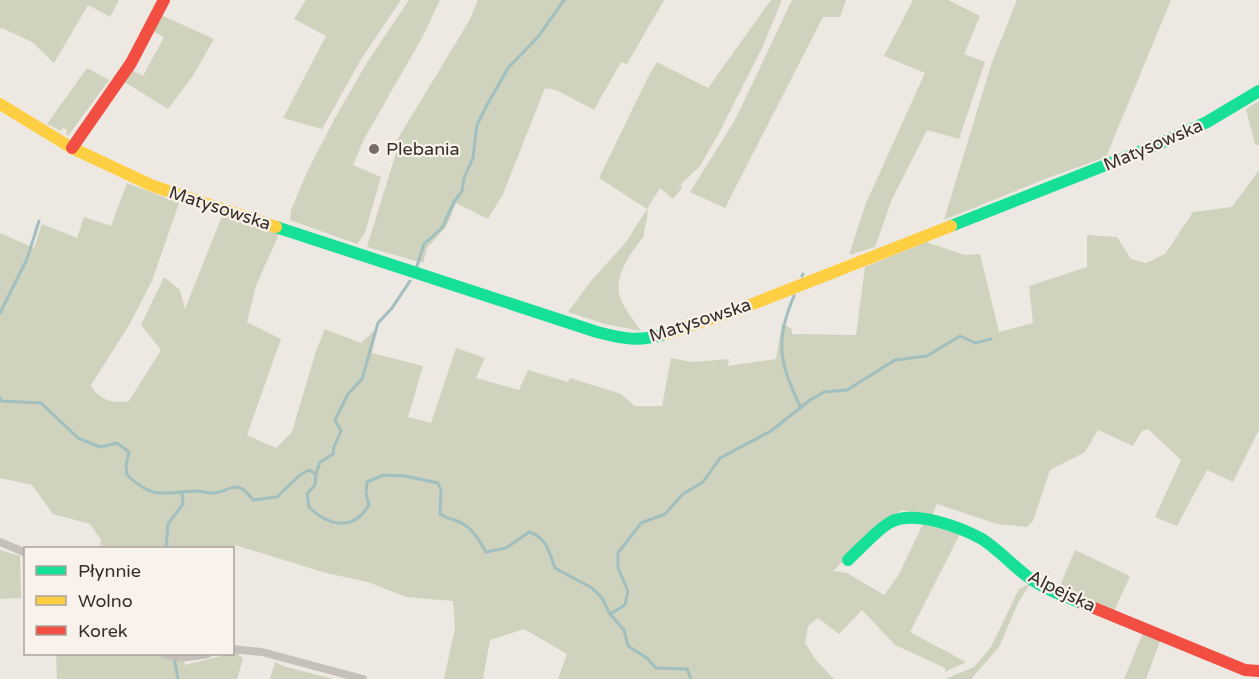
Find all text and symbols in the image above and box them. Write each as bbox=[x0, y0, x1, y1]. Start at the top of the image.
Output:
street label: Matysowska bbox=[1100, 114, 1206, 176]
place label: Plebania bbox=[386, 138, 460, 160]
marker: Plebania bbox=[367, 142, 381, 156]
street label: Matysowska bbox=[166, 181, 274, 235]
street label: Matysowska bbox=[646, 293, 754, 347]
legend bbox=[24, 547, 234, 655]
text: Płynnie bbox=[78, 560, 141, 582]
street label: Alpejska bbox=[1025, 565, 1099, 617]
text: Wolno bbox=[78, 590, 133, 612]
text: Korek bbox=[78, 620, 128, 642]

